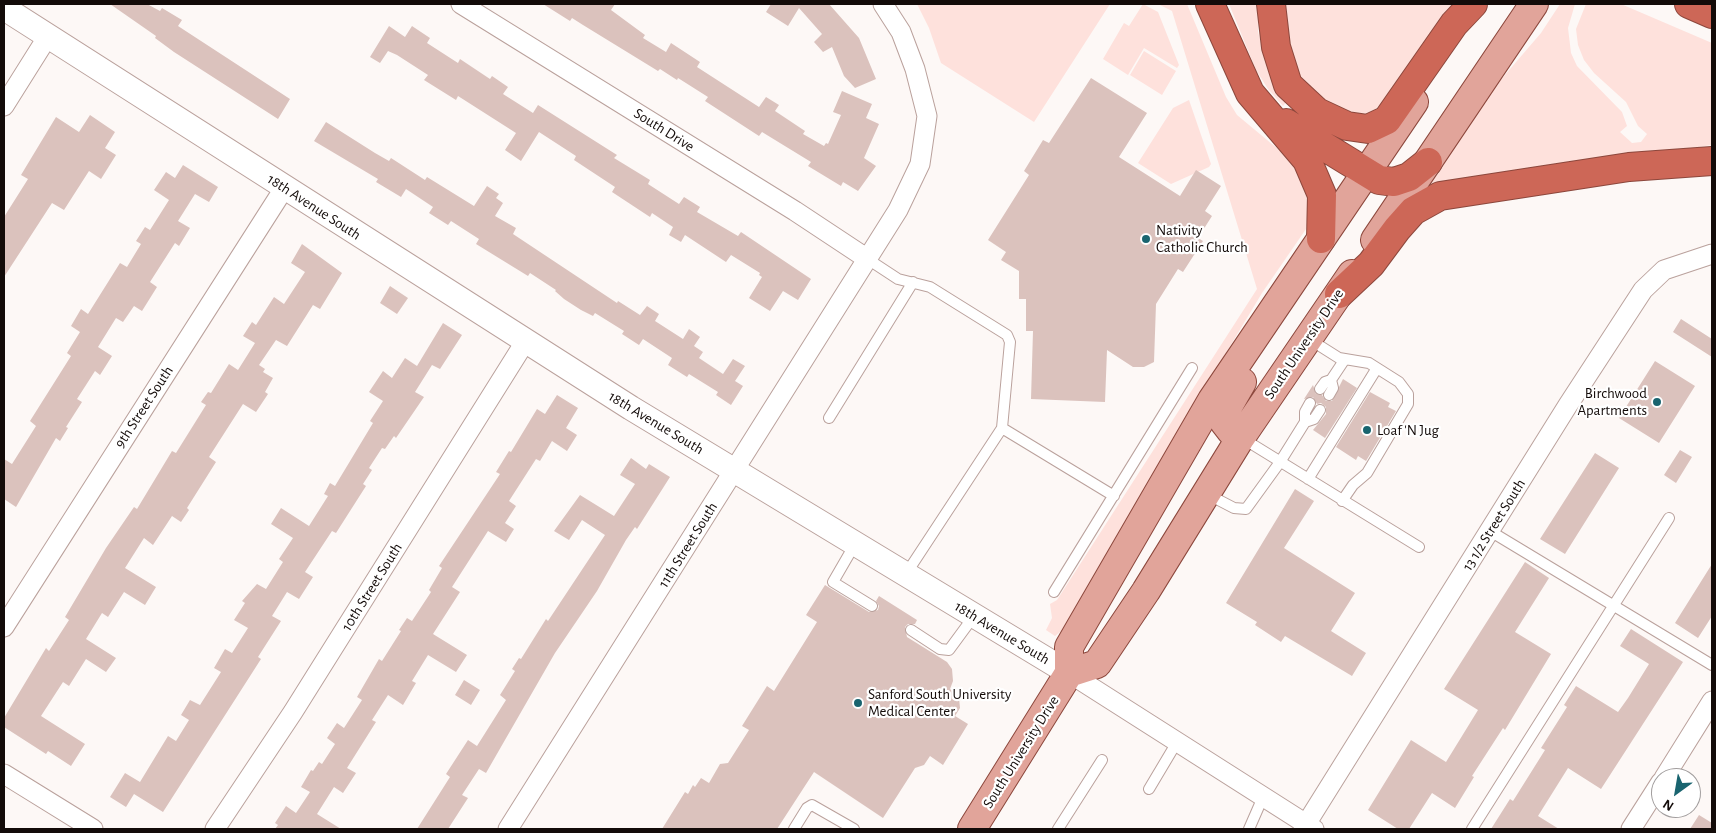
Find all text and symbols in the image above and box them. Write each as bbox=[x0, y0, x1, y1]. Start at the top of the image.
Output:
street label: South Drive bbox=[630, 104, 698, 156]
street label: 18th Avenue South bbox=[264, 170, 364, 244]
place label: Nativity Catholic Church bbox=[1156, 221, 1248, 256]
marker: Nativity Catholic Church bbox=[1140, 233, 1152, 245]
street label: South University Drive bbox=[1260, 285, 1348, 403]
street label: 9th Street South bbox=[111, 363, 177, 451]
place label: Birchwood Apartments bbox=[1578, 384, 1647, 419]
street label: 18th Avenue South bbox=[605, 387, 707, 459]
marker: Birchwood Apartments bbox=[1651, 396, 1663, 408]
place label: Loaf 'N Jug bbox=[1377, 421, 1439, 439]
marker: Loaf 'N Jug bbox=[1361, 424, 1373, 436]
street label: 13 1/2 Street South bbox=[1459, 476, 1529, 574]
street label: 11th Street South bbox=[655, 499, 721, 591]
street label: 10th Street South bbox=[338, 540, 406, 634]
street label: 18th Avenue South bbox=[951, 597, 1053, 669]
place label: Sanford South University Medical Center bbox=[868, 685, 1011, 720]
street label: South University Drive bbox=[979, 692, 1063, 812]
marker: Sanford South University Medical Center bbox=[852, 697, 864, 709]
north arrow bbox=[1651, 768, 1701, 818]
text: N bbox=[1661, 796, 1676, 813]

